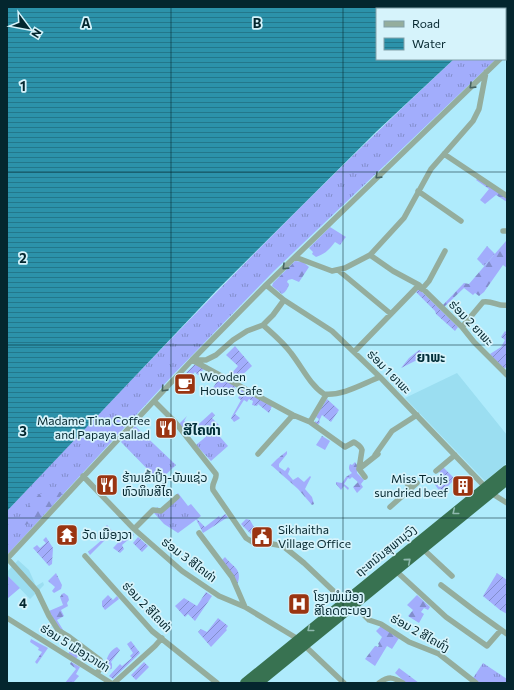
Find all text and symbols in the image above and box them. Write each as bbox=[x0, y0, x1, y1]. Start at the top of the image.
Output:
north arrow bbox=[8, 8, 48, 48]
legend bbox=[376, 8, 506, 60]
text: A bbox=[81, 15, 91, 31]
text: B bbox=[253, 15, 262, 31]
text: Road bbox=[412, 16, 440, 30]
text: N bbox=[29, 27, 45, 41]
text: Water bbox=[412, 36, 446, 50]
text: 1 bbox=[20, 78, 26, 94]
one-way arrow bbox=[469, 81, 477, 89]
one-way arrow bbox=[375, 171, 383, 179]
text: 2 bbox=[19, 250, 27, 266]
one-way arrow bbox=[282, 262, 290, 269]
street label: ຮ່ອມ 2 ຍາພະ bbox=[447, 297, 497, 348]
street label: ຮ່ອມ 1 ຍາພະ bbox=[365, 346, 415, 396]
district label: ຍາພະ bbox=[417, 348, 445, 365]
place label: Wooden House Cafe bbox=[200, 369, 262, 397]
cafe icon: Wooden House Cafe bbox=[172, 371, 198, 397]
one-way arrow bbox=[162, 384, 169, 392]
place label: Madame Tina Coffee and Papaya sallad bbox=[37, 413, 150, 441]
restaurant icon: Madame Tina Coffee and Papaya sallad bbox=[153, 415, 179, 441]
district label: ສີໄຄທ່າ bbox=[183, 421, 221, 438]
text: 3 bbox=[19, 423, 27, 439]
place label: ຮ້ານເຂົ້າປິ້ງ-ບັນແຊ່ວ ຫົວຫິນສີໄຄ bbox=[122, 468, 208, 498]
place label: Miss Toujs sundried beef bbox=[374, 471, 448, 499]
restaurant icon: ຮ້ານເຂົ້າປິ້ງ-ບັນແຊ່ວ ຫົວຫິນສີໄຄ bbox=[94, 472, 120, 498]
building icon: Miss Toujs sundried beef bbox=[450, 473, 476, 499]
one-way arrow bbox=[452, 507, 460, 514]
street label: ຖະຫນົນສຸພານຸວົງ bbox=[352, 521, 420, 581]
temple icon: ວັດ ເມືອງວາ bbox=[54, 522, 80, 548]
place label: Sikhaitha Village Office bbox=[278, 522, 351, 550]
public building icon: Sikhaitha Village Office bbox=[249, 524, 275, 550]
place label: ວັດ ເມືອງວາ bbox=[82, 527, 132, 541]
street label: ຮ່ອມ 3 ສີໄຄທ່າ bbox=[159, 534, 220, 584]
one-way arrow bbox=[403, 559, 411, 566]
street label: ຮ່ອມ 2 ສີໄຄທ່າ bbox=[120, 578, 175, 635]
place label: ໂຮງໝໍເມືອງ ສີໂຄດຕະບອງ bbox=[313, 589, 371, 617]
hospital icon: ໂຮງໝໍເມືອງ ສີໂຄດຕະບອງ bbox=[286, 591, 312, 617]
text: 4 bbox=[19, 595, 27, 611]
street label: ຮ່ອມ 2 ສີໄຄທົ່ງ bbox=[388, 609, 453, 654]
street label: ຮ່ອມ 5 ເມືອງວາທ່າ bbox=[38, 620, 113, 674]
one-way arrow bbox=[308, 624, 315, 631]

